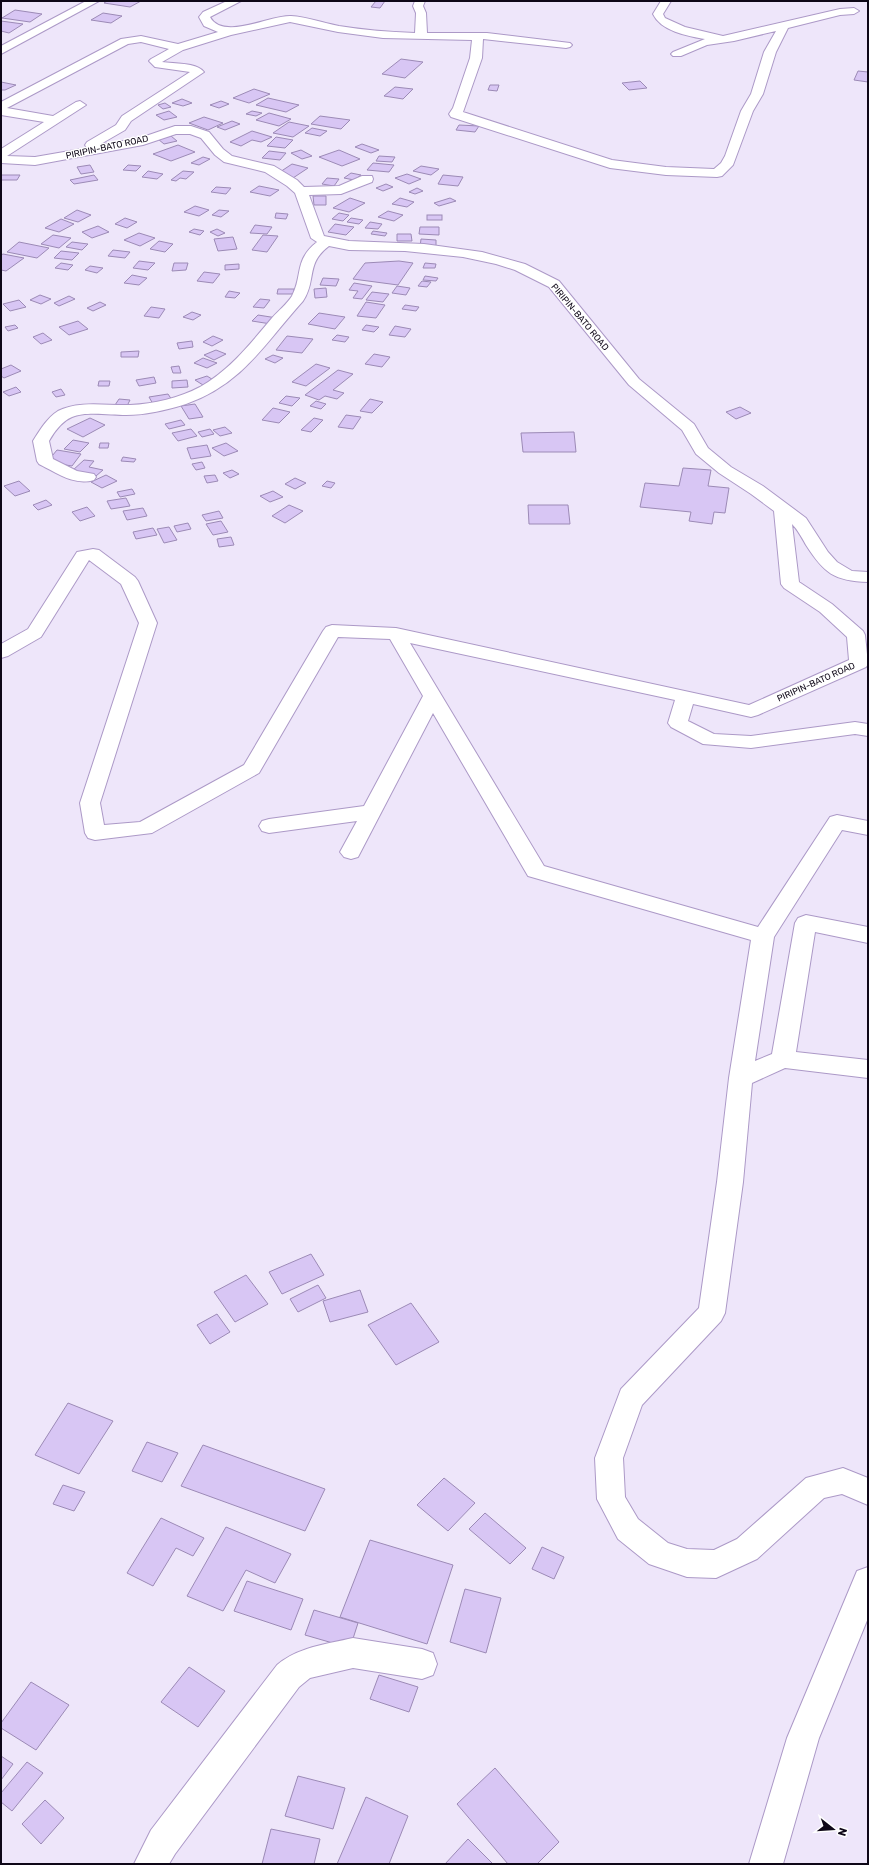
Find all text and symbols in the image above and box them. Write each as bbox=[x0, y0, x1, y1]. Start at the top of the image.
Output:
street label: PIRIPIN-BATO ROAD bbox=[65, 133, 149, 161]
street label: PIRIPIN-BATO ROAD bbox=[549, 282, 611, 352]
street label: PIRIPIN-BATO ROAD bbox=[776, 660, 856, 704]
north arrow bbox=[813, 1809, 853, 1849]
text: N bbox=[835, 1826, 849, 1838]

